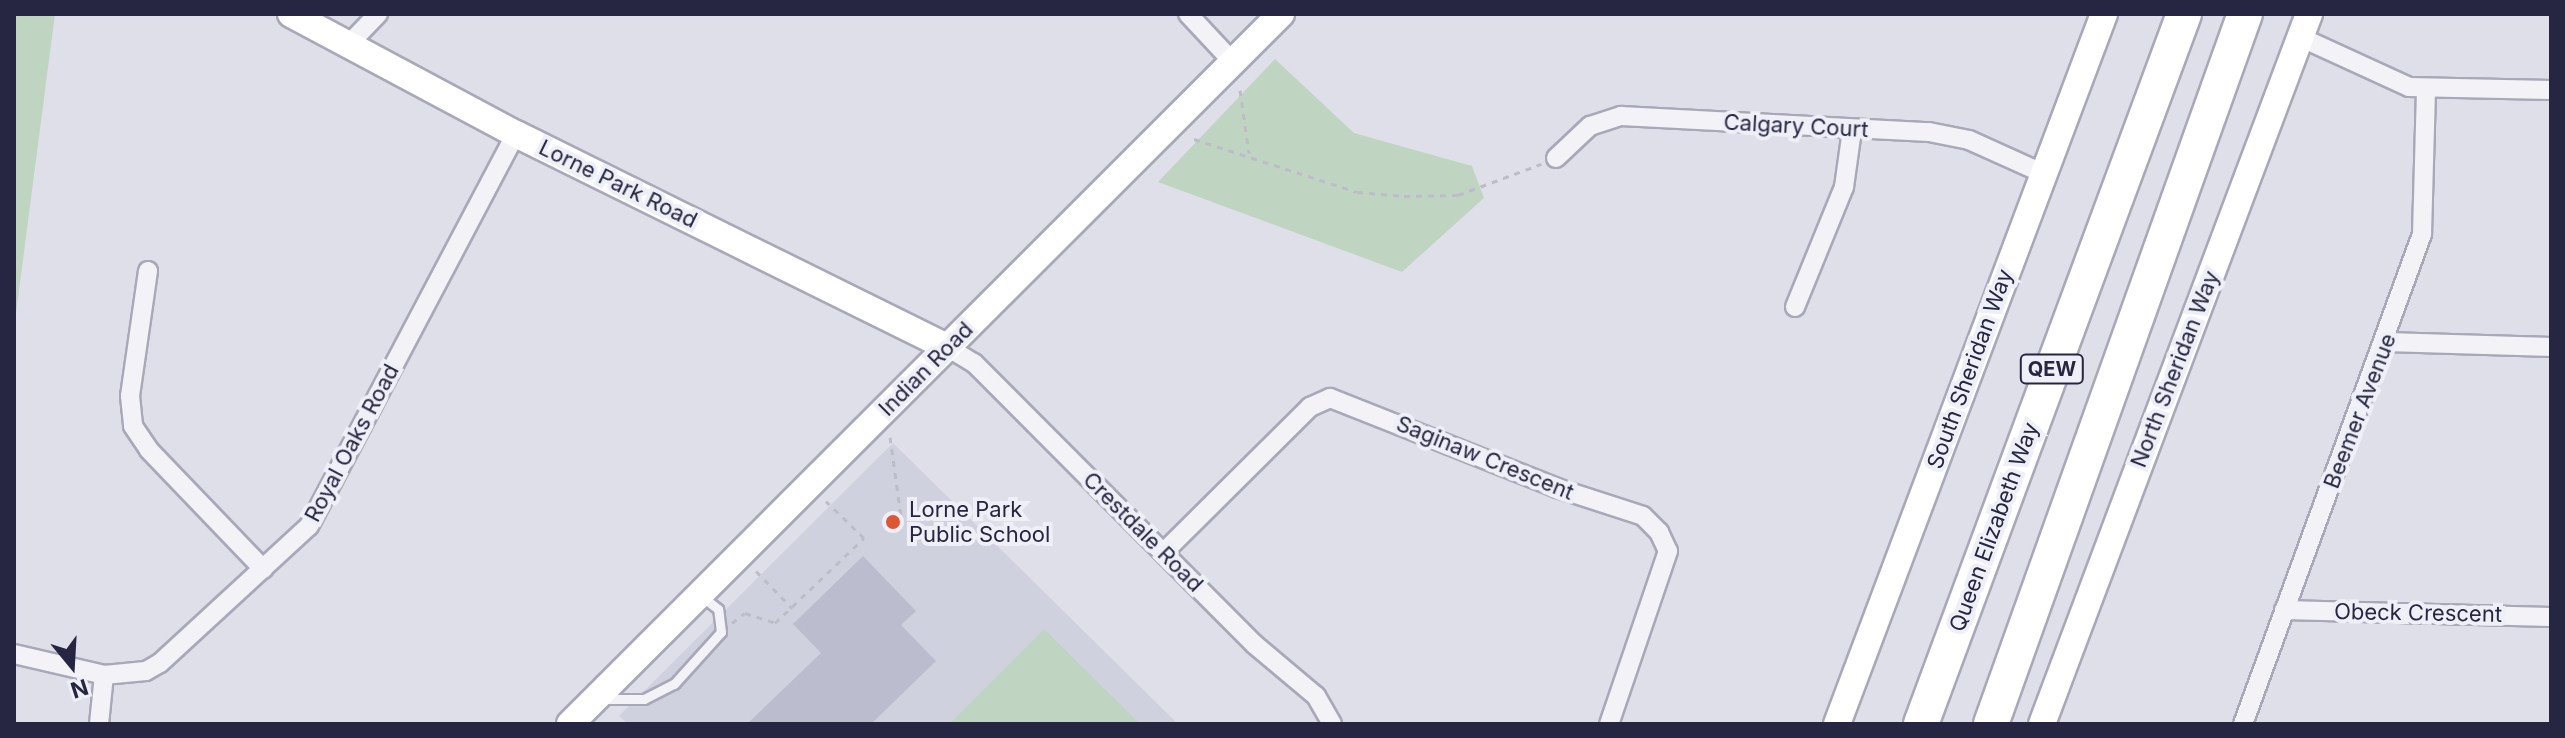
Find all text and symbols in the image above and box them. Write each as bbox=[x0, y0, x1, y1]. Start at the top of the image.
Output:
street label: Calgary Court bbox=[1723, 109, 1869, 143]
street label: Lorne Park Road bbox=[535, 134, 701, 234]
street label: South Sheridan Way bbox=[1922, 266, 2018, 472]
street label: North Sheridan Way bbox=[2125, 267, 2225, 471]
street label: Indian Road bbox=[873, 316, 979, 422]
street label: Beemer Avenue bbox=[2318, 330, 2402, 492]
road number: QEW bbox=[2018, 353, 2086, 385]
street label: Royal Oaks Road bbox=[299, 360, 405, 526]
street label: Saginaw Crescent bbox=[1393, 410, 1577, 506]
street label: Queen Elizabeth Way bbox=[1944, 419, 2044, 635]
street label: Crestdale Road bbox=[1078, 467, 1208, 597]
place label: Lorne Park Public School bbox=[909, 496, 1050, 548]
marker: Lorne Park Public School bbox=[884, 513, 902, 531]
street label: Obeck Crescent bbox=[2334, 598, 2502, 628]
north arrow bbox=[32, 626, 112, 706]
text: N bbox=[67, 674, 91, 704]

